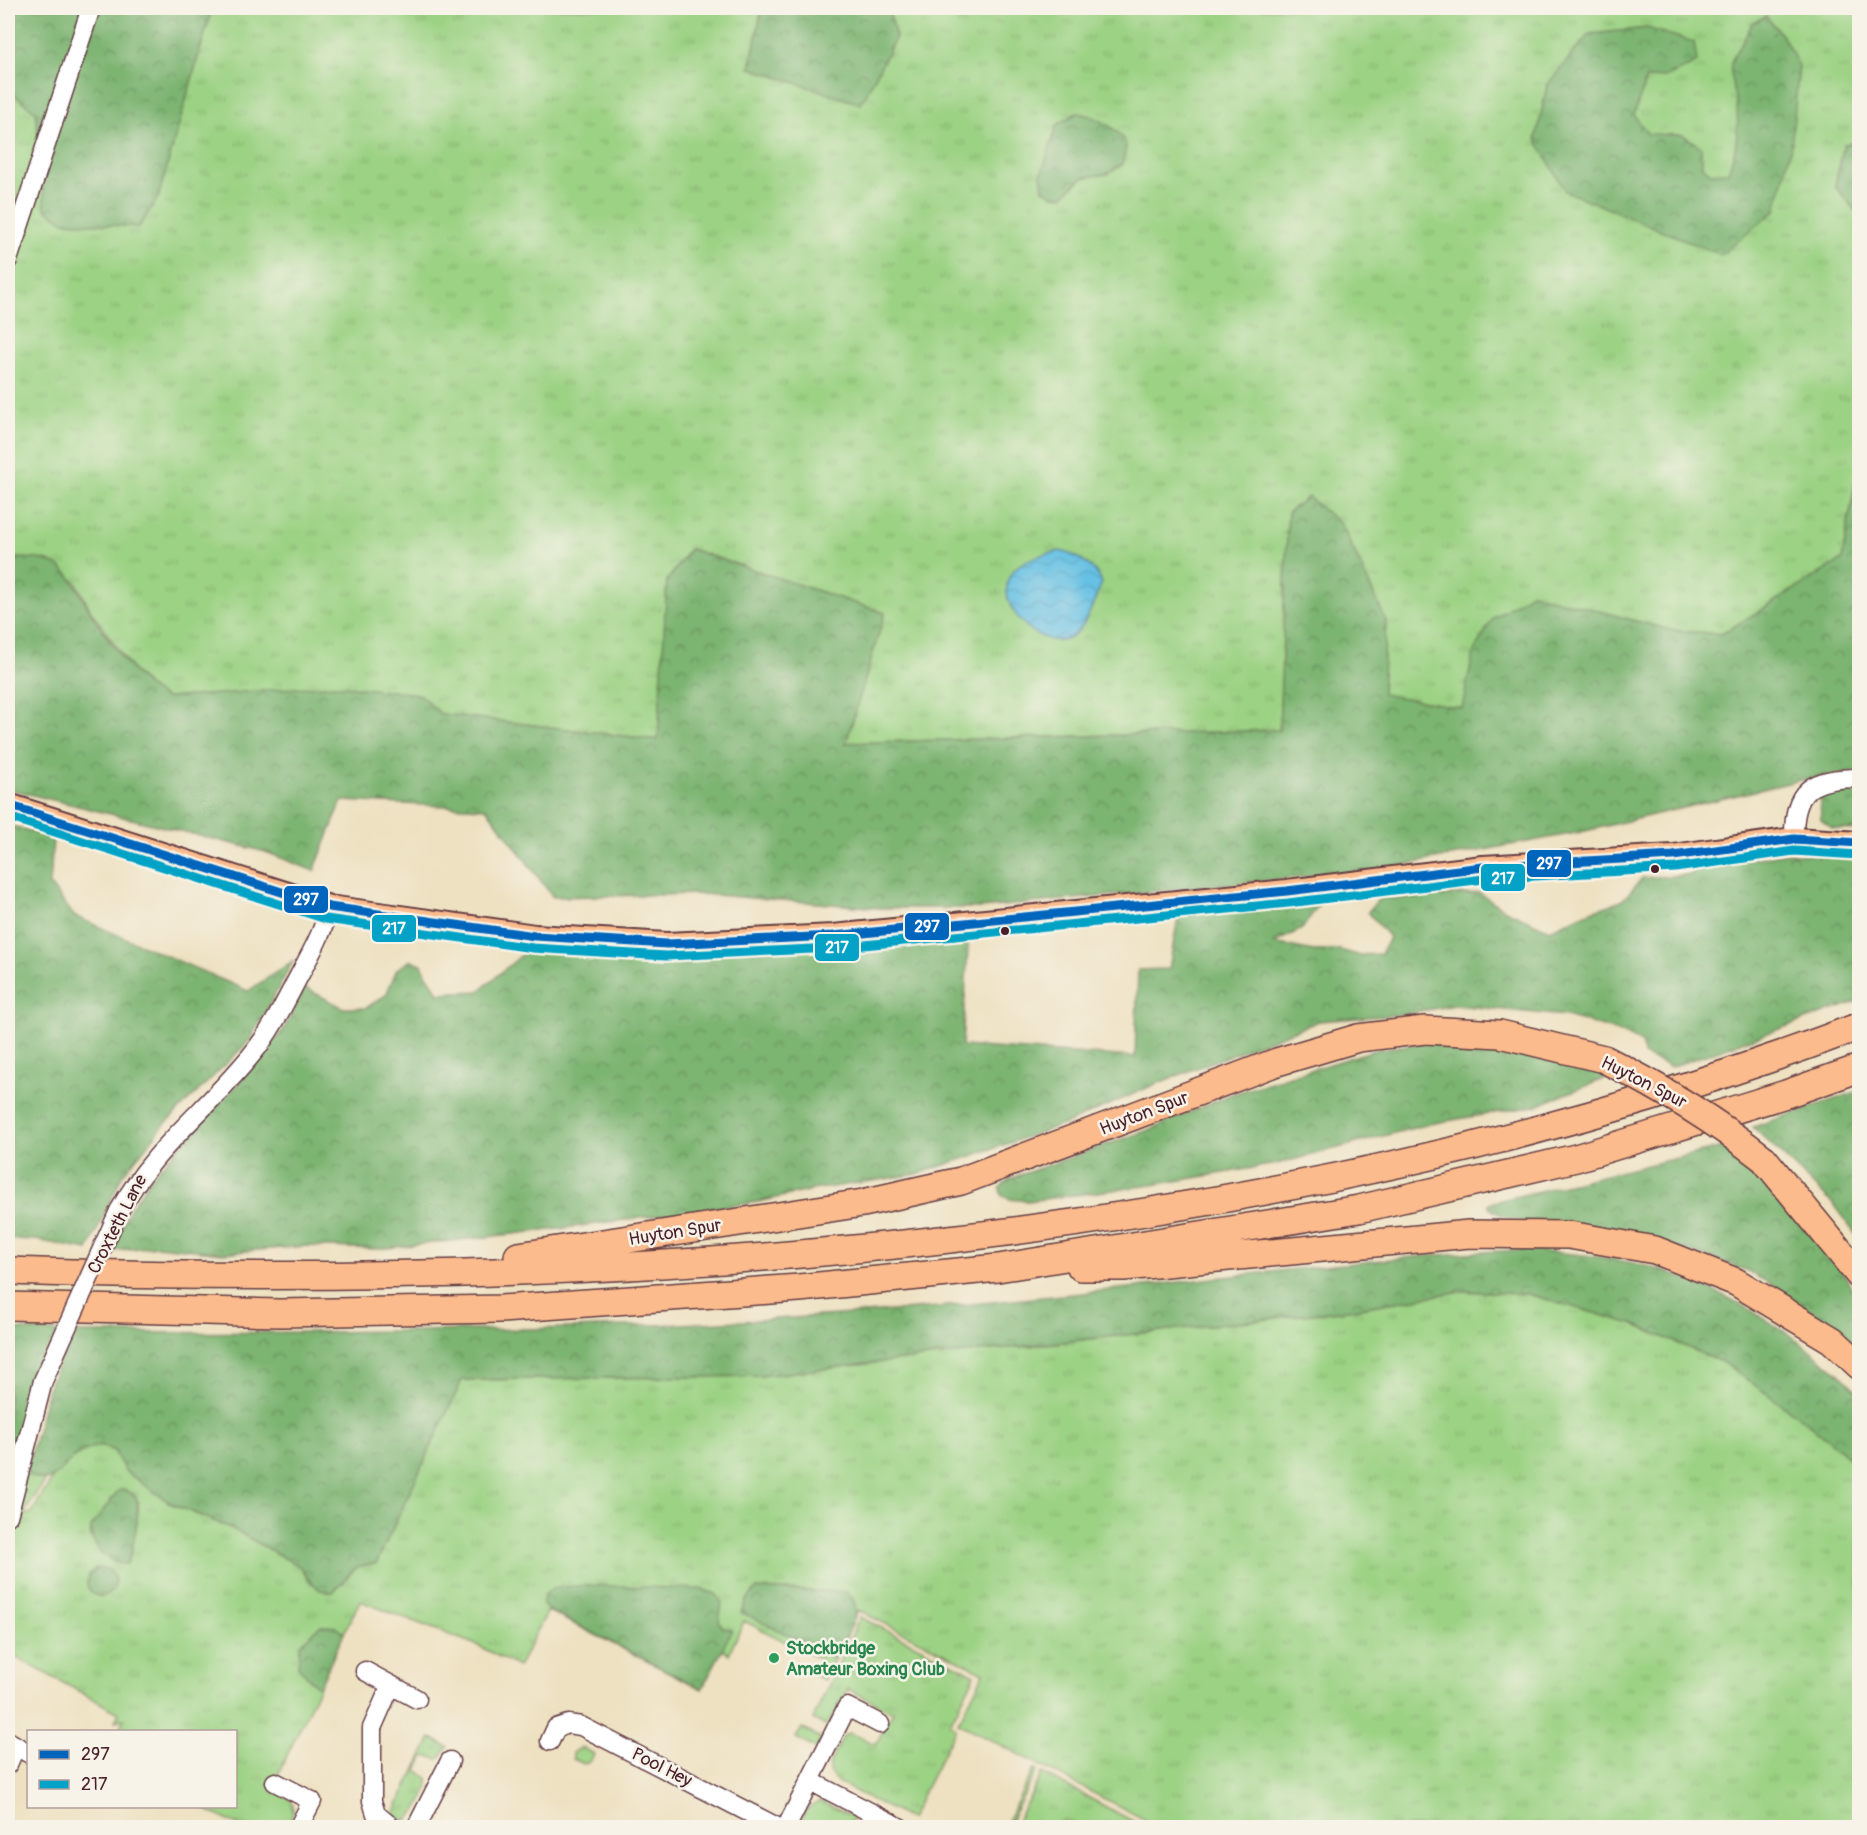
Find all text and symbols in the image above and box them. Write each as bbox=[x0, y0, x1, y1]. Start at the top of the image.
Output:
line badge: 297 bbox=[1526, 849, 1572, 878]
text: 297 bbox=[1536, 854, 1562, 874]
line badge: 217 bbox=[1480, 863, 1526, 892]
unlabelled marker bbox=[1649, 863, 1661, 875]
text: 217 bbox=[1491, 869, 1515, 889]
line badge: 297 bbox=[283, 885, 329, 914]
text: 297 bbox=[293, 890, 319, 910]
line badge: 297 bbox=[904, 912, 950, 941]
line badge: 217 bbox=[371, 914, 417, 943]
text: 297 bbox=[914, 917, 940, 937]
text: 217 bbox=[382, 919, 406, 939]
unlabelled marker bbox=[999, 925, 1011, 937]
line badge: 217 bbox=[814, 933, 860, 962]
text: 217 bbox=[825, 938, 849, 958]
street label: Huyton Spur bbox=[1597, 1051, 1691, 1114]
street label: Huyton Spur bbox=[1096, 1086, 1192, 1141]
street label: Croxteth Lane bbox=[83, 1171, 152, 1278]
street label: Huyton Spur bbox=[627, 1214, 724, 1251]
place label: Stockbridge Amateur Boxing Club bbox=[786, 1637, 945, 1681]
marker: Stockbridge Amateur Boxing Club bbox=[767, 1651, 781, 1665]
legend bbox=[27, 1730, 237, 1808]
text: 297 bbox=[81, 1743, 110, 1766]
street label: Pool Hey bbox=[628, 1743, 696, 1793]
text: 217 bbox=[81, 1773, 108, 1796]

